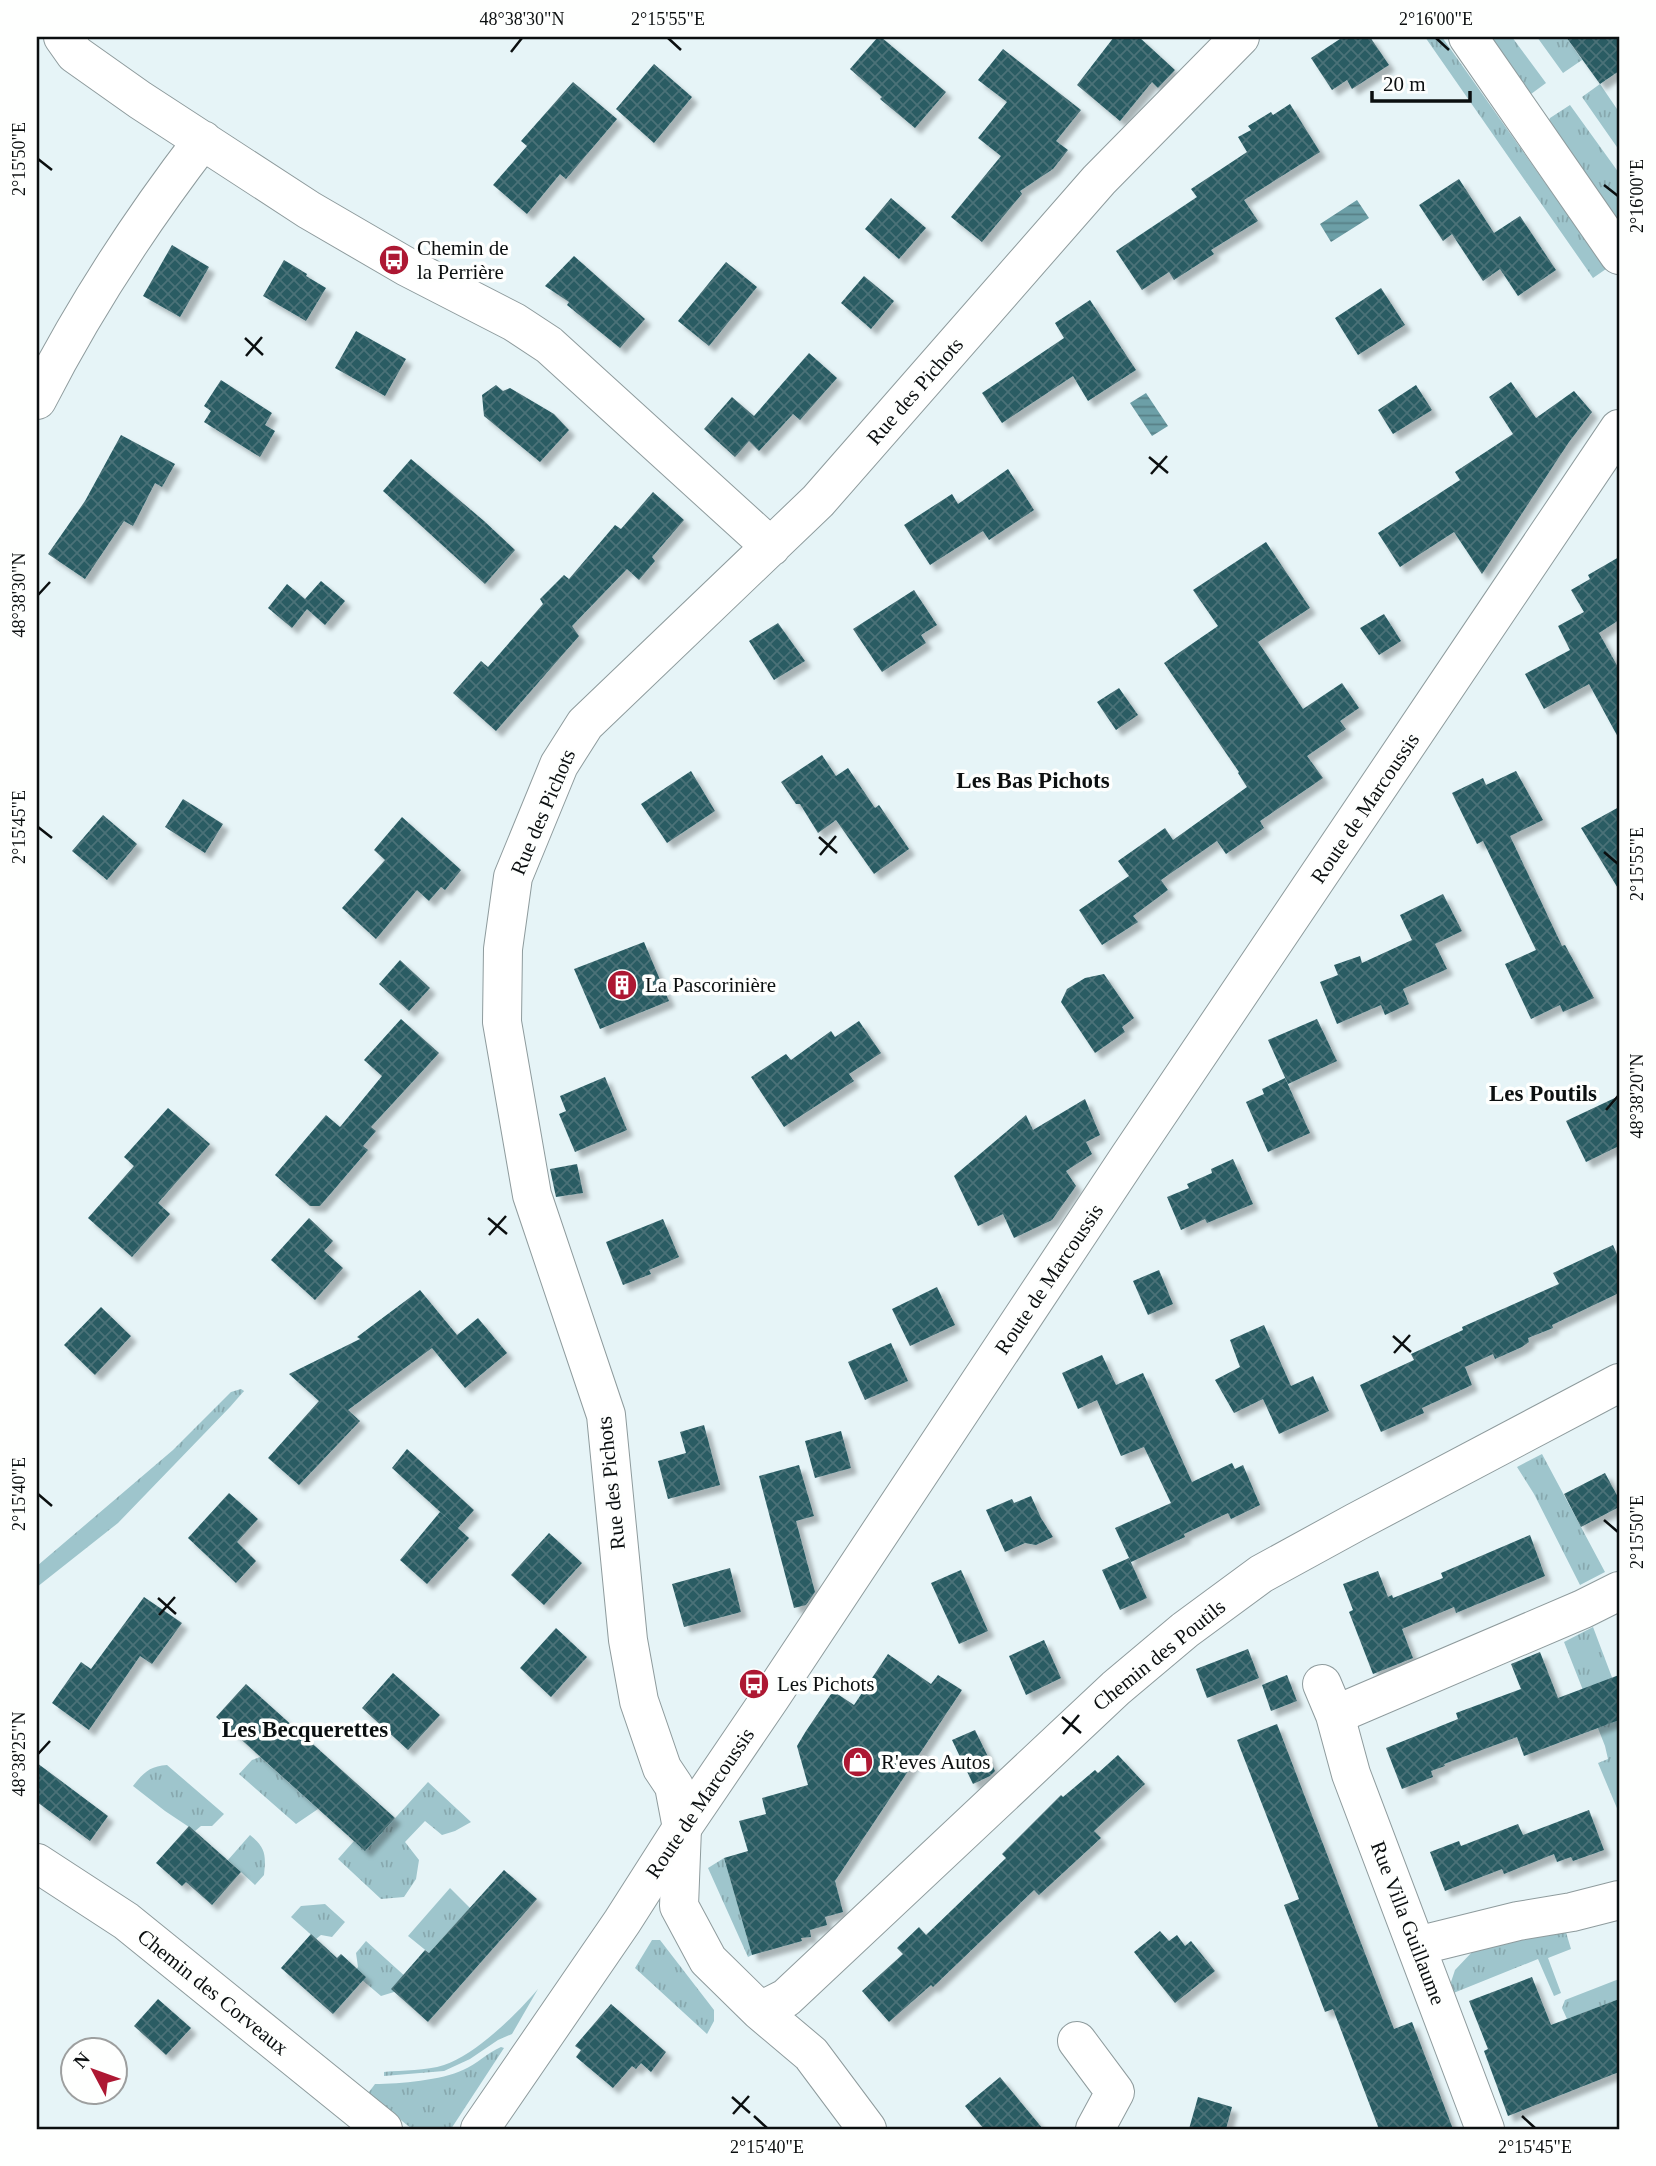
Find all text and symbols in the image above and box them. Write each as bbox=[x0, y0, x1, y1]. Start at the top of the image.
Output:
text: 48°38'30"N bbox=[480, 9, 564, 29]
text: 2°15'55"E bbox=[631, 9, 705, 29]
text: 2°16'00"E bbox=[1399, 9, 1473, 29]
scale bar bbox=[1372, 60, 1470, 104]
text: 20 m bbox=[1383, 72, 1426, 96]
text: 2°15'50"E bbox=[9, 122, 29, 196]
text: 2°16'00"E bbox=[1627, 159, 1647, 233]
place label: Chemin de la Perrière bbox=[417, 236, 509, 284]
bus stop icon: Chemin de la Perrière bbox=[377, 243, 411, 277]
street label: Rue des Pichots bbox=[862, 332, 968, 450]
text: 48°38'30"N bbox=[9, 553, 29, 637]
street label: Route de Marcoussis bbox=[1306, 728, 1424, 888]
street label: Rue des Pichots bbox=[506, 746, 580, 878]
district label: Les Bas Pichots bbox=[956, 768, 1110, 793]
text: 2°15'45"E bbox=[9, 790, 29, 864]
text: 2°15'55"E bbox=[1627, 827, 1647, 901]
building icon: La Pascorinière bbox=[605, 968, 639, 1002]
place label: La Pascorinière bbox=[645, 973, 776, 997]
text: 48°38'20"N bbox=[1627, 1054, 1647, 1138]
district label: Les Poutils bbox=[1489, 1081, 1597, 1106]
street label: Route de Marcoussis bbox=[990, 1199, 1108, 1359]
street label: Rue des Pichots bbox=[592, 1415, 630, 1551]
text: 2°15'40"E bbox=[9, 1457, 29, 1531]
text: 2°15'50"E bbox=[1627, 1495, 1647, 1569]
street label: Chemin des Poutils bbox=[1088, 1594, 1230, 1716]
bus stop icon: Les Pichots bbox=[737, 1667, 771, 1701]
place label: Les Pichots bbox=[777, 1672, 874, 1696]
text: 48°38'25"N bbox=[9, 1712, 29, 1796]
district label: Les Becquerettes bbox=[222, 1717, 388, 1742]
street label: Route de Marcoussis bbox=[641, 1723, 759, 1883]
shop icon: R'eves Autos bbox=[841, 1745, 875, 1779]
place label: R'eves Autos bbox=[881, 1750, 990, 1774]
street label: Rue Villa Guillaume bbox=[1366, 1838, 1450, 2008]
street label: Chemin des Corveaux bbox=[133, 1924, 293, 2060]
north arrow bbox=[60, 2036, 130, 2106]
text: N bbox=[69, 2048, 94, 2072]
text: 2°15'40"E bbox=[730, 2137, 804, 2157]
text: 2°15'45"E bbox=[1498, 2137, 1572, 2157]

